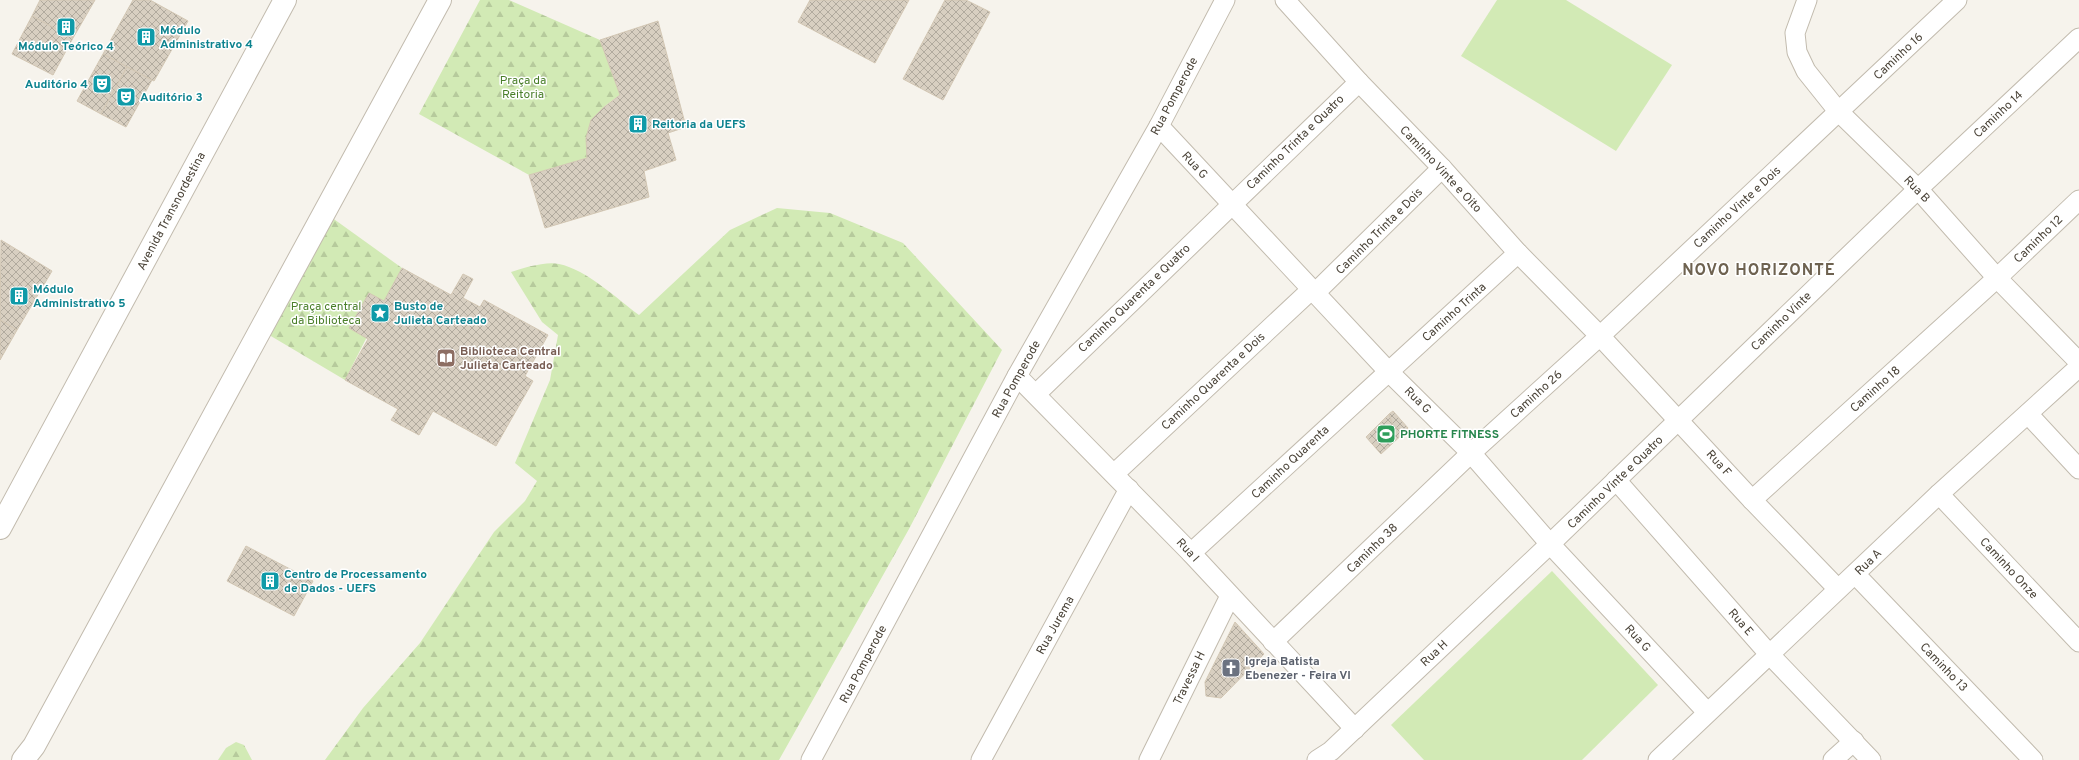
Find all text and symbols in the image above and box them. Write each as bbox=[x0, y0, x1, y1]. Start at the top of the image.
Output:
building icon: Módulo Teórico 4 bbox=[55, 16, 77, 38]
place label: Módulo Administrativo 4 bbox=[160, 23, 253, 53]
building icon: Módulo Administrativo 4 bbox=[135, 26, 157, 48]
street label: Caminho 16 bbox=[1870, 30, 1927, 84]
place label: Módulo Teórico 4 bbox=[18, 39, 114, 55]
street label: Rua Pomperode bbox=[1148, 55, 1202, 138]
theatre icon: Auditório 4 bbox=[91, 73, 113, 95]
park label: Praça da Reitoria bbox=[500, 73, 546, 103]
place label: Auditório 4 bbox=[25, 77, 88, 93]
theatre icon: Auditório 3 bbox=[115, 86, 137, 108]
street label: Caminho 14 bbox=[1970, 88, 2027, 142]
place label: Auditório 3 bbox=[140, 90, 203, 106]
street label: Caminho Trinta e Quatro bbox=[1243, 92, 1348, 194]
building icon: Reitoria da UEFS bbox=[627, 113, 649, 135]
place label: Reitoria da UEFS bbox=[652, 117, 746, 133]
street label: Caminho Vinte e Oito bbox=[1396, 123, 1485, 217]
street label: Rua G bbox=[1177, 149, 1211, 183]
street label: Avenida Transnordestina bbox=[134, 150, 210, 273]
street label: Caminho Vinte e Dois bbox=[1691, 163, 1785, 252]
street label: Rua B bbox=[1900, 173, 1933, 207]
street label: Caminho Trinta e Dois bbox=[1333, 185, 1427, 279]
street label: Caminho 12 bbox=[2011, 212, 2067, 267]
street label: Caminho Quarenta e Quatro bbox=[1075, 241, 1194, 357]
district label: NOVO HORIZONTE bbox=[1682, 261, 1836, 281]
street label: Caminho Trinta bbox=[1419, 280, 1490, 346]
place label: Módulo Administrativo 5 bbox=[33, 282, 126, 312]
building icon: Módulo Administrativo 5 bbox=[8, 285, 30, 307]
street label: Caminho Vinte bbox=[1748, 289, 1815, 355]
park label: Praça central da Biblioteca bbox=[291, 299, 361, 329]
place label: Busto de Julieta Carteado bbox=[394, 299, 487, 329]
place icon: Busto de Julieta Carteado bbox=[369, 302, 391, 324]
street label: Caminho Quarenta e Dois bbox=[1158, 329, 1269, 434]
street label: Rua Pomperode bbox=[989, 338, 1045, 421]
place label: Biblioteca Central Julieta Carteado bbox=[460, 344, 560, 374]
library icon: Biblioteca Central Julieta Carteado bbox=[435, 347, 457, 369]
street label: Caminho 18 bbox=[1847, 363, 1904, 417]
street label: Caminho 26 bbox=[1507, 367, 1566, 422]
street label: Rua G bbox=[1400, 384, 1434, 418]
street label: Caminho Quarenta bbox=[1248, 422, 1333, 503]
sports icon: PHORTE FITNESS bbox=[1375, 423, 1397, 445]
place label: PHORTE FITNESS bbox=[1400, 427, 1499, 443]
street label: Caminho Vinte e Quatro bbox=[1564, 432, 1667, 533]
street label: Rua F bbox=[1702, 447, 1735, 481]
street label: Caminho 38 bbox=[1344, 520, 1402, 577]
street label: Caminho Onze bbox=[1976, 534, 2041, 603]
street label: Rua I bbox=[1172, 535, 1202, 566]
street label: Rua A bbox=[1852, 546, 1886, 579]
place label: Centro de Processamento de Dados - UEFS bbox=[284, 567, 427, 597]
building icon: Centro de Processamento de Dados - UEFS bbox=[259, 570, 281, 592]
street label: Rua Jurema bbox=[1033, 593, 1079, 658]
street label: Rua E bbox=[1724, 606, 1756, 640]
street label: Rua G bbox=[1620, 622, 1654, 656]
street label: Rua Pomperode bbox=[837, 623, 891, 706]
street label: Rua H bbox=[1417, 637, 1452, 671]
street label: Caminho 13 bbox=[1916, 640, 1971, 696]
street label: Travessa H bbox=[1170, 649, 1210, 708]
place label: Igreja Batista Ebenezer - Feira VI bbox=[1245, 654, 1351, 684]
church icon: Igreja Batista Ebenezer - Feira VI bbox=[1220, 657, 1242, 679]

